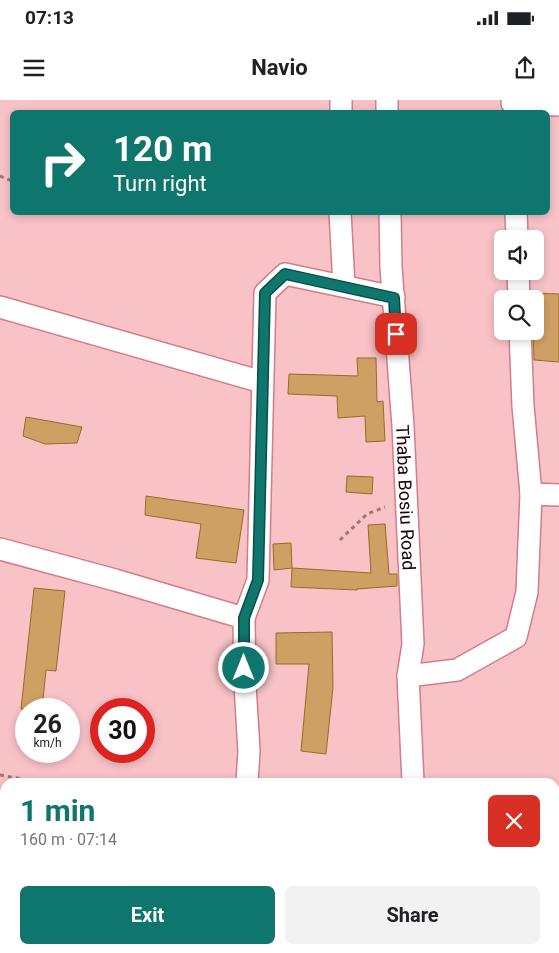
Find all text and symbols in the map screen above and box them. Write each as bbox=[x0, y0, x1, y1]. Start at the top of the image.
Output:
text: 07:13 bbox=[25, 6, 74, 29]
icon: menu bbox=[20, 54, 48, 82]
icon: share bbox=[511, 54, 539, 82]
text: Navio bbox=[251, 55, 308, 80]
text: 120 m bbox=[113, 129, 212, 170]
icon: right bbox=[30, 130, 95, 195]
text: Turn right bbox=[113, 171, 207, 196]
map controls bbox=[494, 230, 544, 340]
button: sound bbox=[494, 230, 544, 280]
button: search bbox=[494, 290, 544, 340]
pin bbox=[375, 313, 417, 355]
icon: arrive bbox=[382, 320, 410, 348]
street label: Thaba Bosiu Road bbox=[392, 424, 420, 571]
position arrow bbox=[217, 641, 269, 693]
speed limit sign: 30 bbox=[90, 698, 155, 763]
text: 26 bbox=[33, 710, 62, 739]
text: km/h bbox=[33, 736, 62, 750]
text: 1 min bbox=[20, 793, 95, 828]
button: close bbox=[488, 795, 540, 847]
text: 160 m · 07:14 bbox=[20, 830, 117, 849]
button: Exit bbox=[20, 886, 275, 944]
button: Share bbox=[285, 886, 540, 944]

